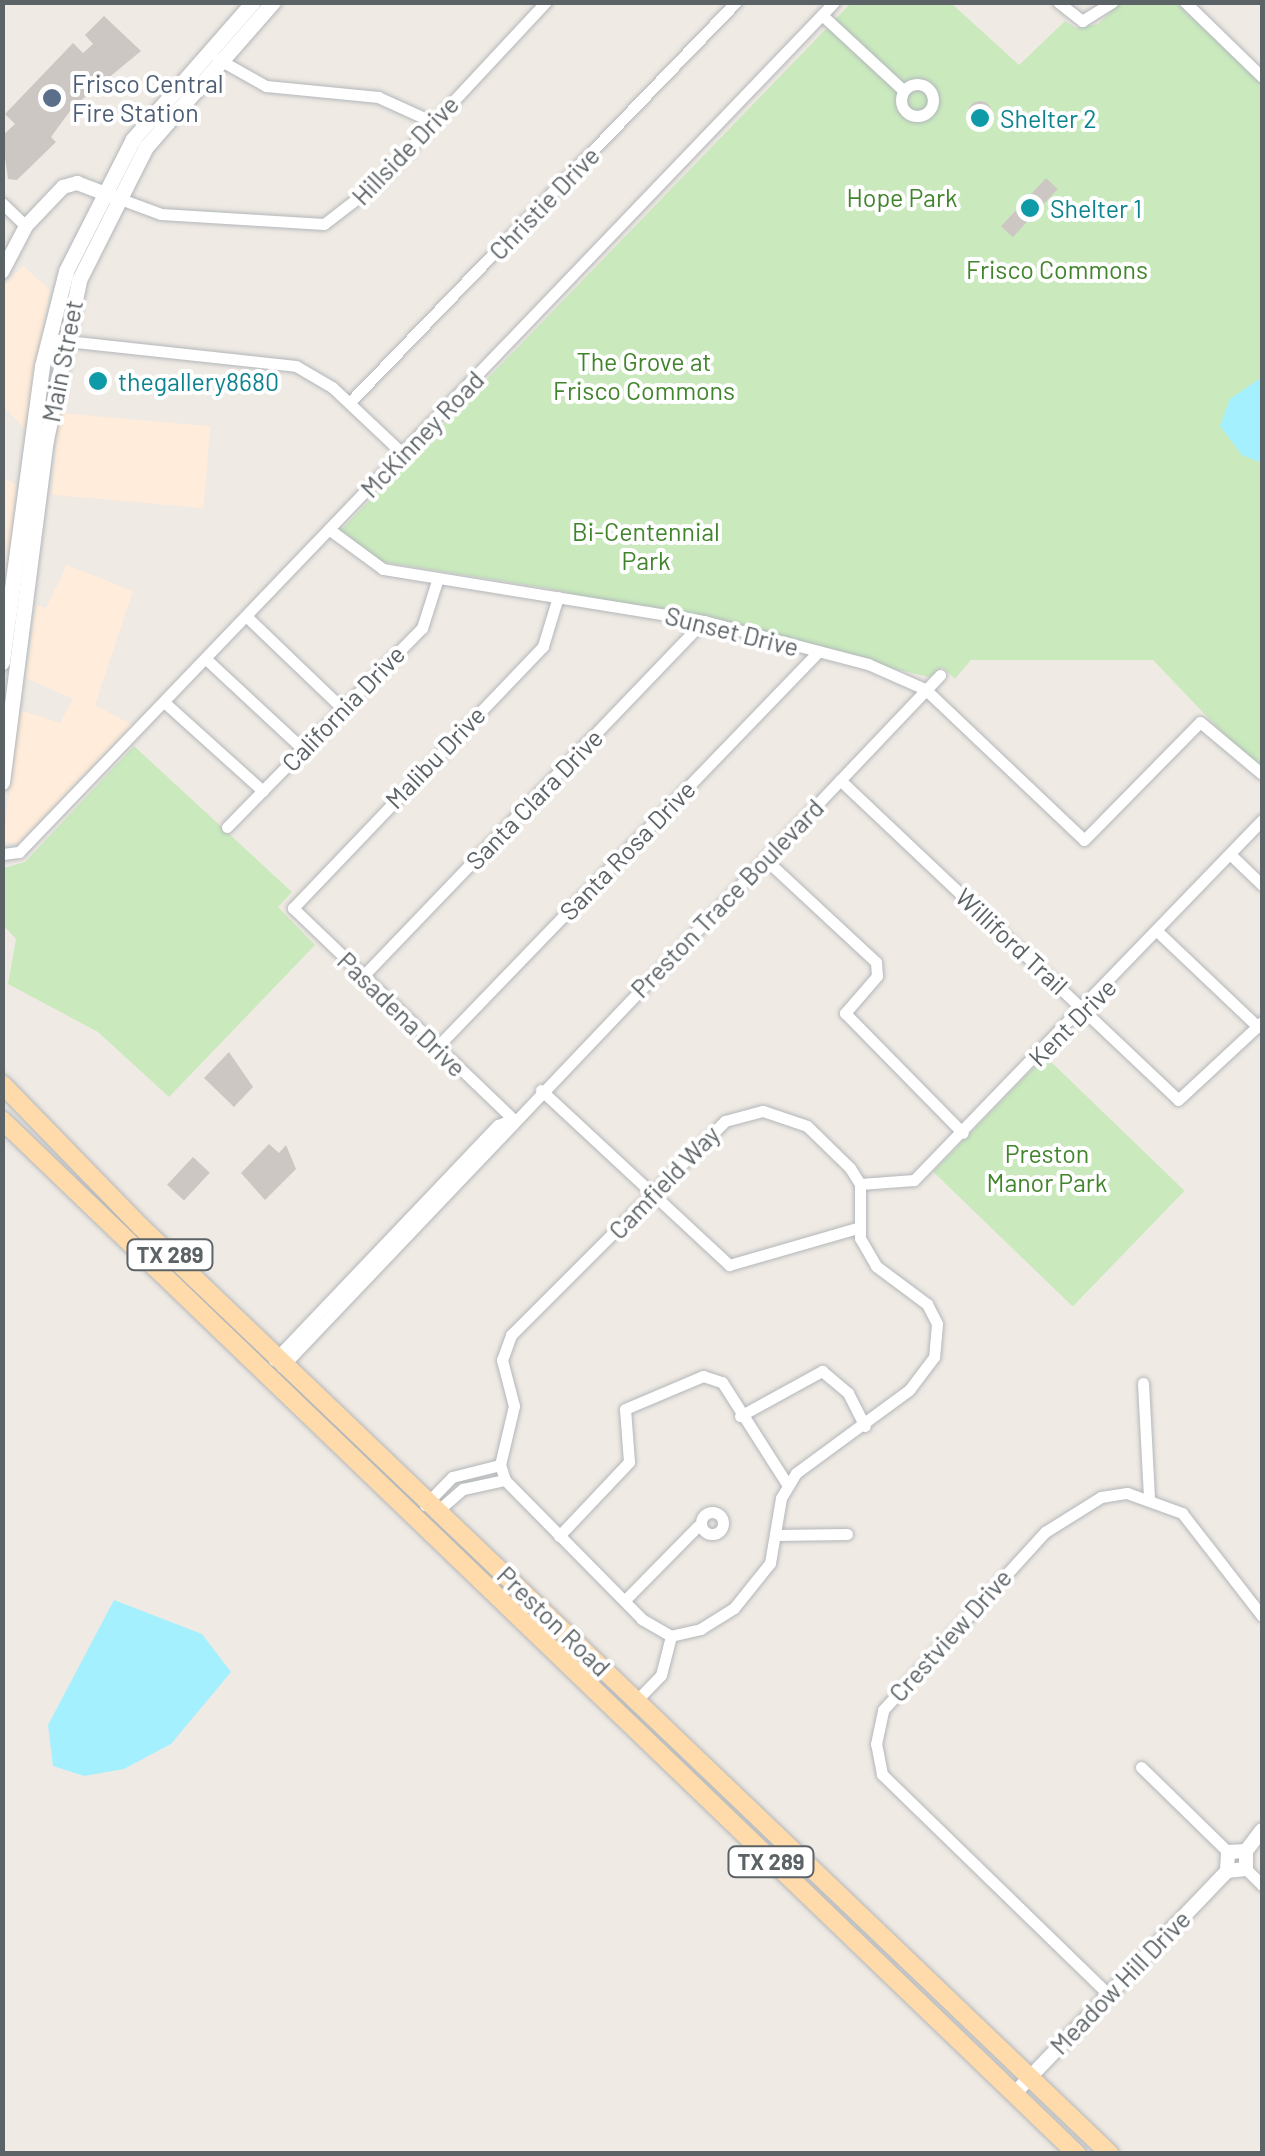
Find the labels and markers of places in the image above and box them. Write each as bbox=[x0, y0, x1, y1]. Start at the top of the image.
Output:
place label: Frisco Central Fire Station bbox=[72, 69, 224, 128]
marker: Frisco Central Fire Station bbox=[41, 87, 63, 109]
place label: Shelter 2 bbox=[1000, 103, 1097, 133]
marker: Shelter 2 bbox=[969, 107, 991, 129]
place label: Shelter 1 bbox=[1050, 193, 1142, 223]
marker: Shelter 1 bbox=[1019, 197, 1041, 219]
place label: thegallery8680 bbox=[118, 366, 279, 396]
marker: thegallery8680 bbox=[87, 370, 109, 392]

